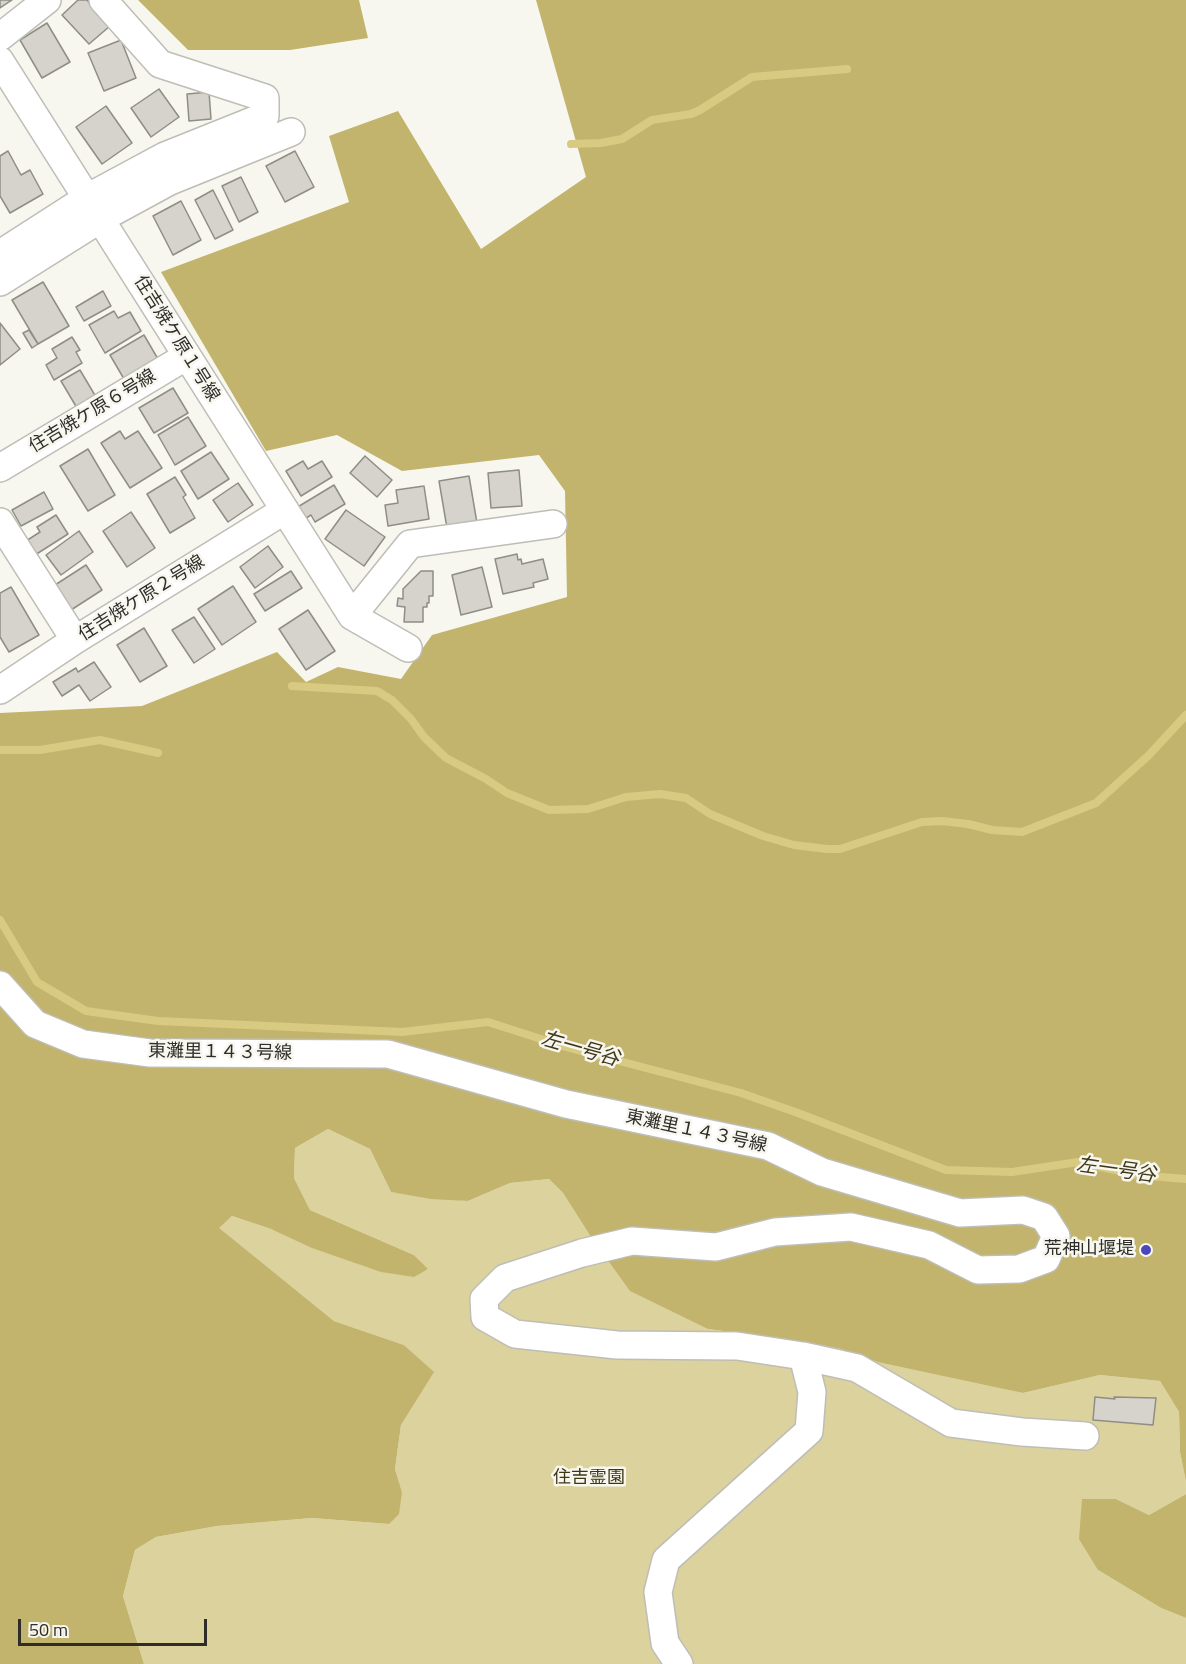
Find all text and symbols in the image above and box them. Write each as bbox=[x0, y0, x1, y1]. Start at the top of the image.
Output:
street label: 住吉焼ケ原１号線 bbox=[129, 272, 223, 406]
street label: 住吉焼ケ原６号線 bbox=[26, 366, 160, 458]
street label: 住吉焼ケ原２号線 bbox=[75, 552, 209, 646]
water label: 左一号谷 bbox=[538, 1027, 622, 1073]
street label: 東灘里１４３号線 bbox=[148, 1041, 292, 1065]
street label: 東灘里１４３号線 bbox=[623, 1106, 769, 1158]
water label: 左一号谷 bbox=[1075, 1154, 1157, 1188]
place label: 荒神山堰堤 bbox=[1044, 1239, 1134, 1261]
marker: 荒神山堰堤 bbox=[1139, 1243, 1153, 1257]
park label: 住吉霊園 bbox=[553, 1468, 625, 1490]
scale bar bbox=[21, 1607, 210, 1645]
text: 50 m bbox=[29, 1616, 68, 1643]

